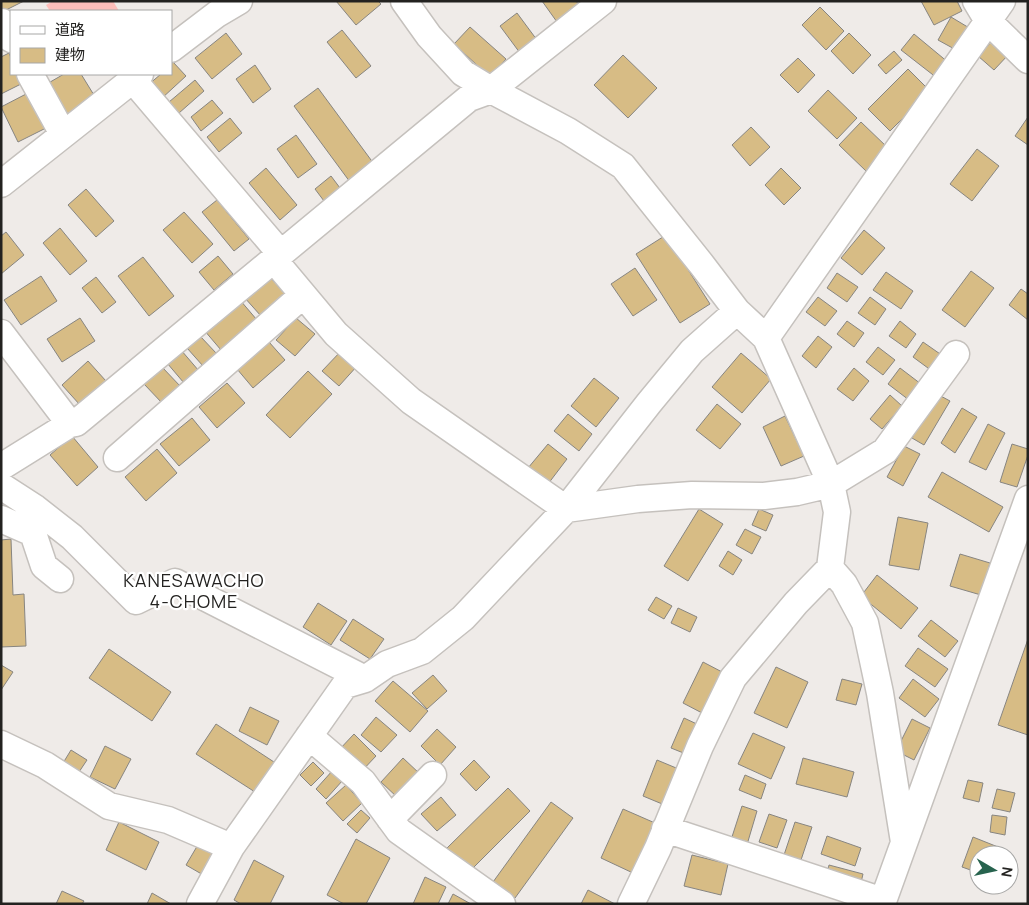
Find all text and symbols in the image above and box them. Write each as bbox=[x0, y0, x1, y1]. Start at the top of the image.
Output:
legend bbox=[10, 10, 172, 75]
text: 道路 bbox=[55, 19, 85, 40]
text: 建物 bbox=[55, 44, 85, 65]
district label: KANESAWACHO 4-CHOME bbox=[123, 568, 265, 613]
north arrow bbox=[969, 845, 1019, 895]
text: N bbox=[997, 866, 1018, 879]

